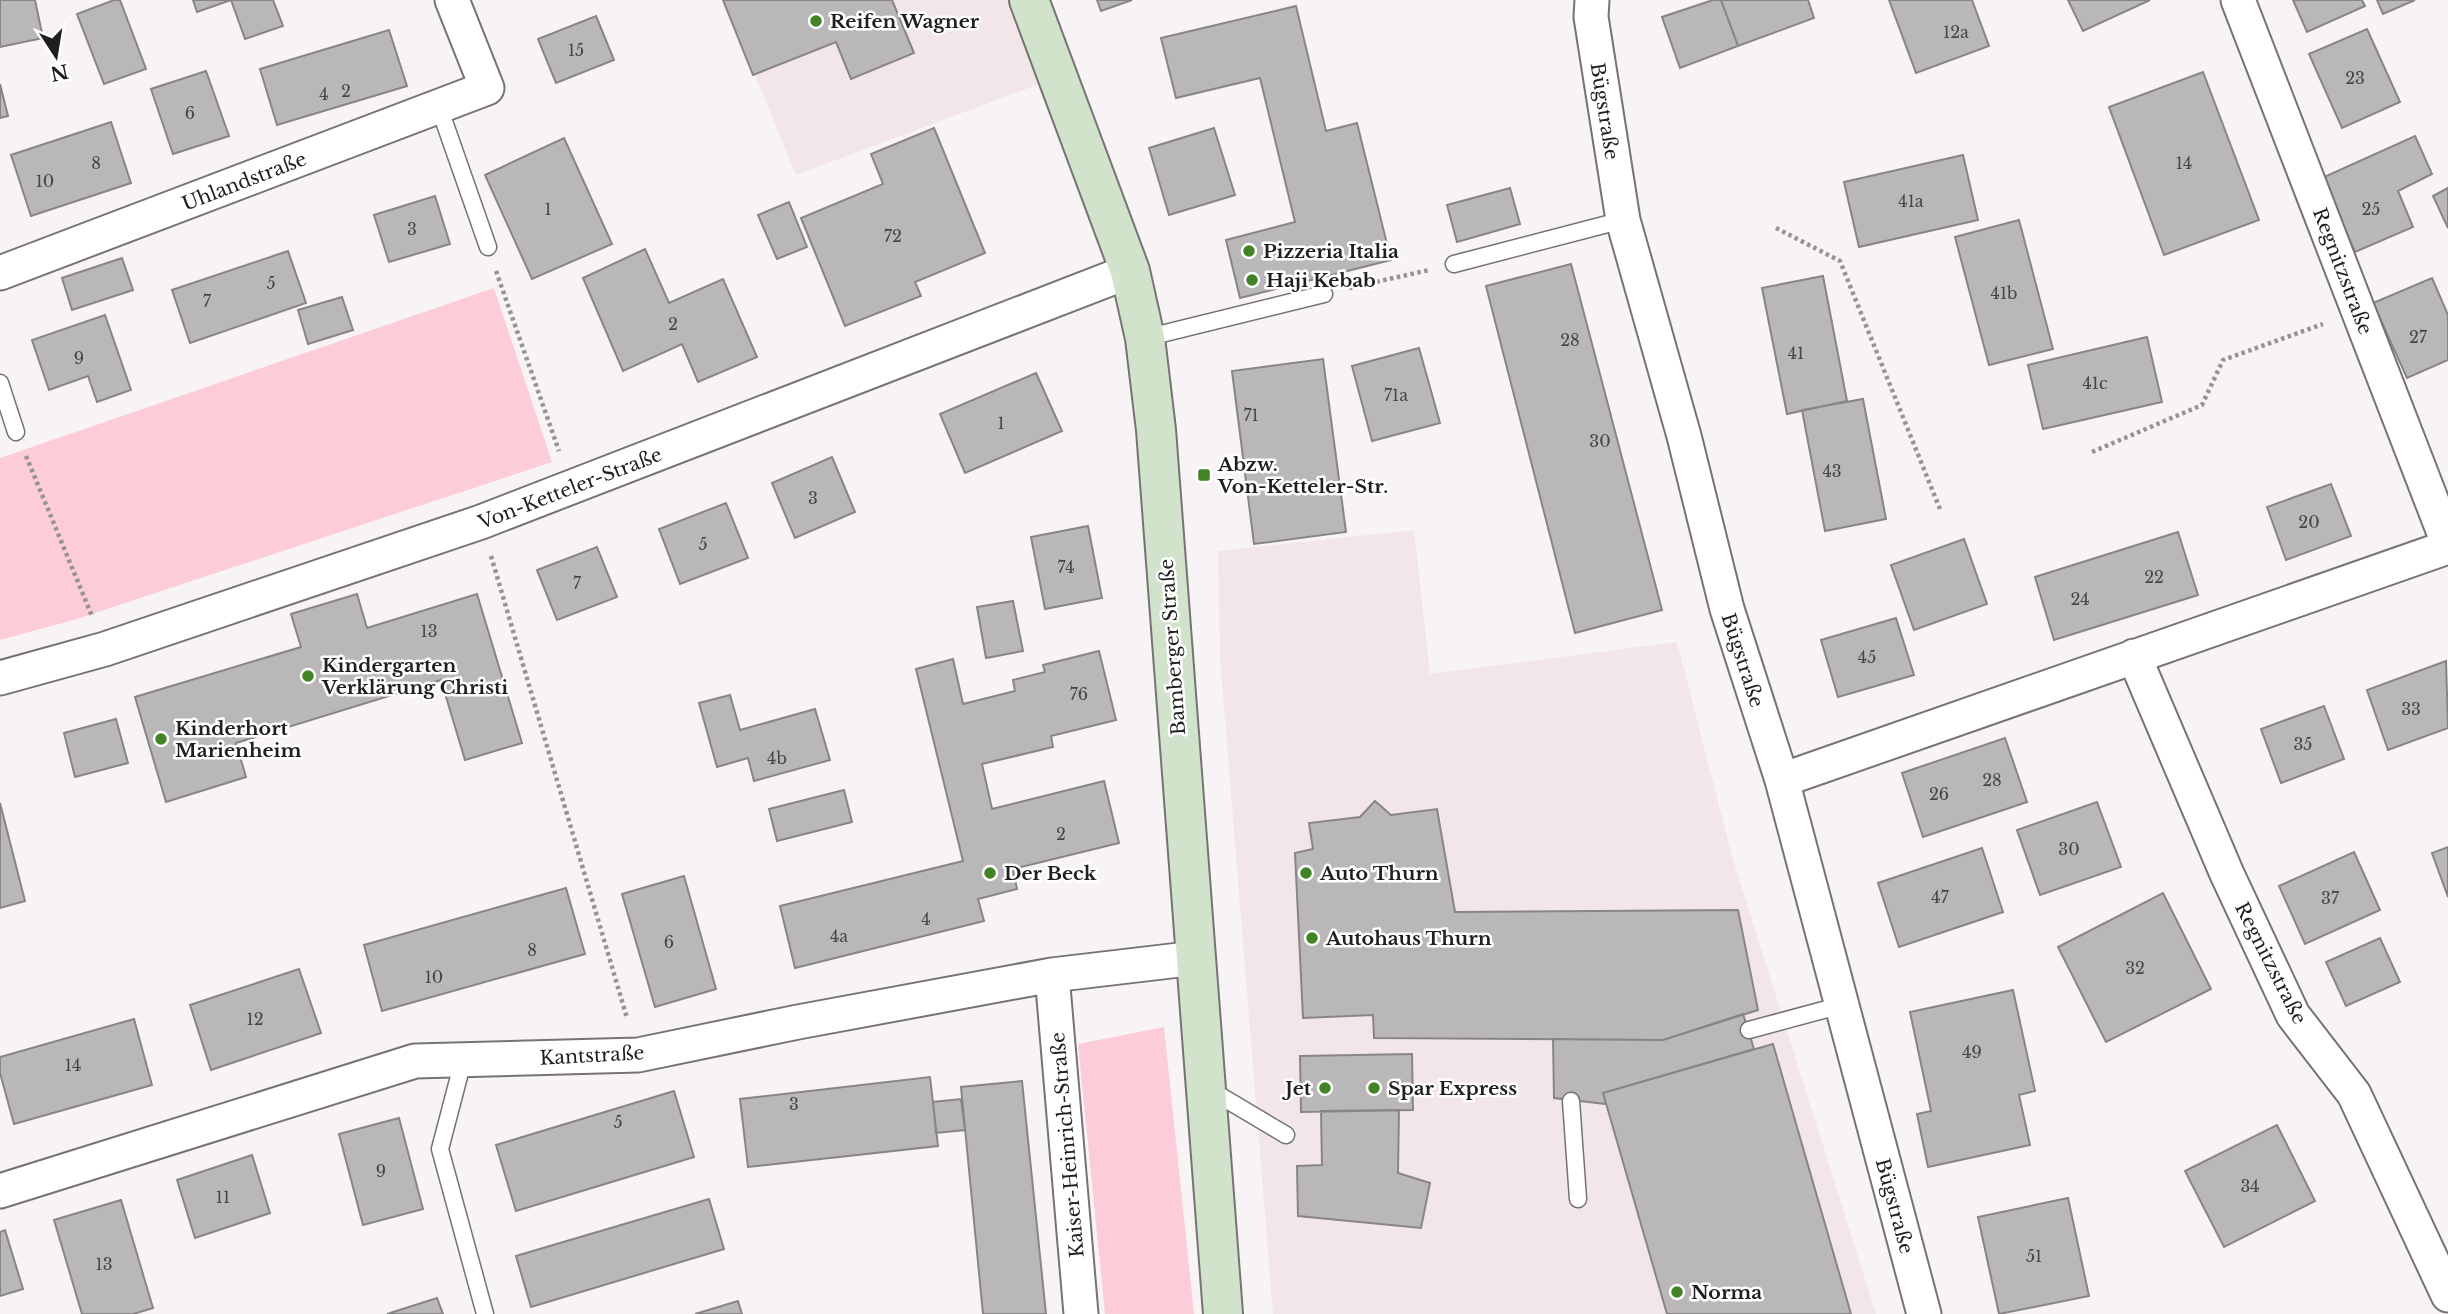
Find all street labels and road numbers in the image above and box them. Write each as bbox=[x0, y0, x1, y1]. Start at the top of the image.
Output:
street label: Bügstraße bbox=[1585, 61, 1624, 161]
street label: Uhlandstraße bbox=[179, 147, 310, 216]
street label: Regnitzstraße bbox=[2308, 205, 2377, 338]
street label: Von-Ketteler-Straße bbox=[474, 443, 665, 534]
street label: Bamberger Straße bbox=[1155, 558, 1190, 736]
street label: Bügstraße bbox=[1716, 610, 1769, 710]
street label: Regnitzstraße bbox=[2230, 898, 2311, 1028]
street label: Kaiser-Heinrich-Straße bbox=[1046, 1031, 1089, 1259]
street label: Kantstraße bbox=[539, 1041, 645, 1070]
street label: Bügstraße bbox=[1871, 1156, 1918, 1256]

